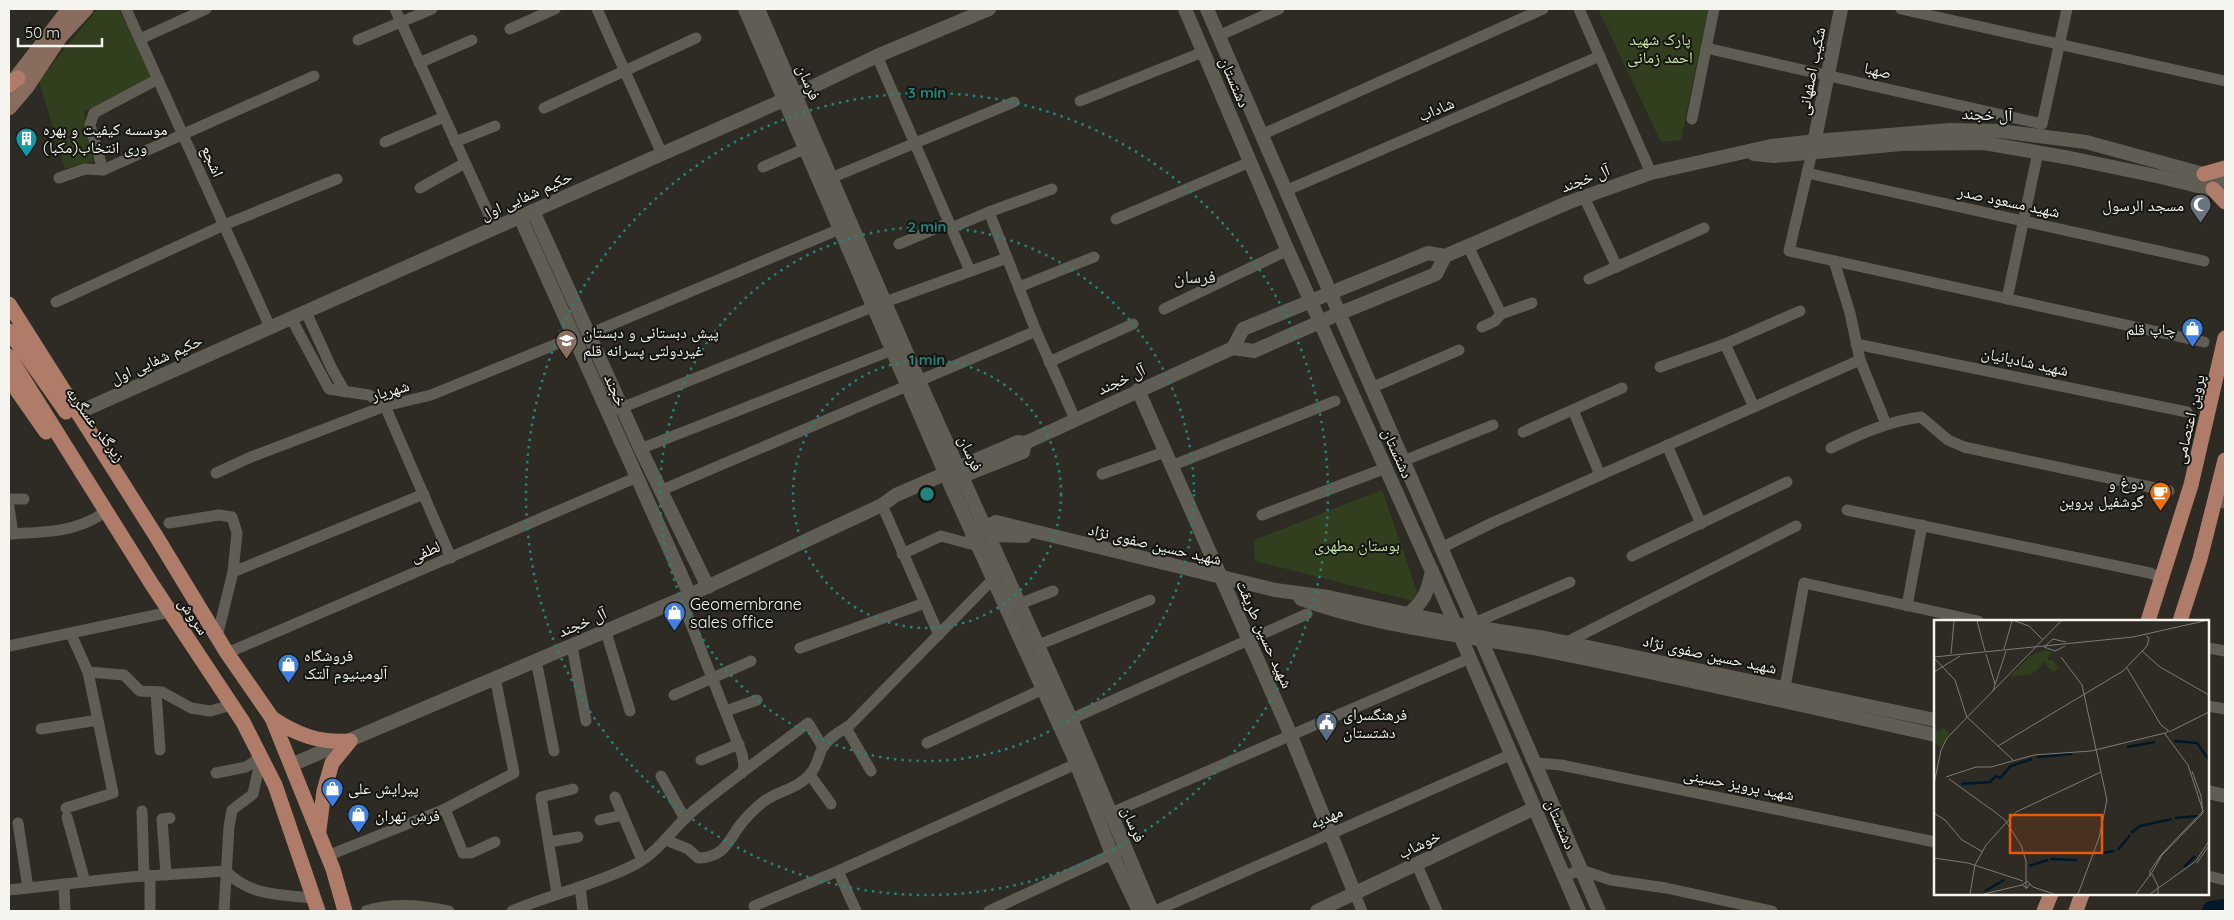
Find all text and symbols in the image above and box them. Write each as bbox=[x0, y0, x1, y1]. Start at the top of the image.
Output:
scale bar bbox=[18, 15, 101, 47]
text: 50 m bbox=[25, 23, 60, 42]
street label: شکیب اصفهانی bbox=[1793, 25, 1830, 117]
park label: پارک شهید احمد زمانی bbox=[1627, 29, 1693, 68]
street label: دشتستان bbox=[1215, 54, 1255, 111]
street label: صهبا bbox=[1862, 57, 1894, 83]
street label: فرسان bbox=[792, 61, 825, 103]
text: 3 min bbox=[908, 83, 946, 102]
street label: شاداب bbox=[1415, 92, 1457, 126]
street label: آل خجند bbox=[1961, 103, 2014, 126]
place label: موسسه کیفیت و بهره وری انتخاب(مکبا) bbox=[43, 119, 168, 158]
building icon: موسسه کیفیت و بهره وری انتخاب(مکبا) bbox=[15, 126, 39, 157]
street label: اشجع bbox=[196, 142, 229, 180]
street label: آل خجند bbox=[1558, 159, 1614, 197]
street label: حکیم شفایی اول bbox=[477, 166, 575, 225]
street label: شهید مسعود صدر bbox=[1955, 180, 2062, 222]
mosque icon: مسجد الرسول bbox=[2188, 193, 2212, 224]
place label: مسجد الرسول bbox=[2102, 195, 2184, 216]
text: 2 min bbox=[907, 217, 947, 236]
district label: فرسان bbox=[1174, 265, 1216, 288]
shop icon: چاپ قلم bbox=[2180, 317, 2204, 348]
place label: چاپ قلم bbox=[2126, 319, 2176, 340]
place label: پیش دبستانی و دبستان غیردولتی پسرانه قلم bbox=[583, 322, 719, 361]
school or university icon: پیش دبستانی و دبستان غیردولتی پسرانه قلم bbox=[555, 329, 579, 360]
street label: حکیم شفایی اول bbox=[107, 330, 205, 389]
street label: شهید شادیانیان bbox=[1979, 342, 2070, 381]
text: 1 min bbox=[909, 350, 945, 369]
street label: آل خجند bbox=[1094, 359, 1150, 400]
street label: خجند bbox=[600, 371, 632, 409]
street label: پروین اعتصامی bbox=[2169, 372, 2210, 466]
street label: شهریار bbox=[368, 375, 411, 405]
street label: زیرگذر عسگریه bbox=[62, 382, 130, 466]
street label: دشتستان bbox=[1377, 425, 1418, 482]
street label: فرسان bbox=[953, 432, 988, 474]
place label: دوغ و گوشفیل پروین bbox=[2059, 473, 2144, 512]
cafe icon: دوغ و گوشفیل پروین bbox=[2148, 480, 2172, 511]
centre of rings bbox=[918, 485, 936, 503]
street label: شهید حسین صفوی نژاد bbox=[1086, 519, 1224, 570]
park label: بوستان مطهری bbox=[1314, 535, 1400, 556]
street label: لطفی bbox=[407, 536, 443, 567]
street label: شهید حسین طریقت bbox=[1231, 577, 1298, 692]
street label: سروش bbox=[174, 594, 214, 639]
place label: Geomembrane sales office bbox=[690, 594, 802, 632]
shop icon: Geomembrane sales office bbox=[662, 601, 686, 632]
street label: آل خجند bbox=[555, 603, 611, 642]
inset map bbox=[1934, 620, 2209, 895]
street label: شهید حسین صفوی نژاد bbox=[1641, 630, 1779, 679]
place label: فروشگاه آلومینیوم آلتک bbox=[304, 645, 388, 684]
shop icon: فروشگاه آلومینیوم آلتک bbox=[276, 652, 300, 683]
place label: فرهنگسرای دشتستان bbox=[1343, 704, 1407, 743]
public building icon: فرهنگسرای دشتستان bbox=[1315, 711, 1339, 742]
street label: شهید پرویز حسینی bbox=[1682, 763, 1796, 806]
shop icon: پیرایش علی bbox=[320, 776, 344, 807]
place label: پیرایش علی bbox=[348, 778, 419, 799]
street label: دشتستان bbox=[1541, 796, 1581, 853]
street label: مهدیه bbox=[1307, 801, 1345, 833]
shop icon: فرش تهران bbox=[347, 803, 371, 834]
street label: فرسان bbox=[1117, 803, 1150, 845]
place label: فرش تهران bbox=[375, 805, 440, 826]
street label: خوشاب bbox=[1395, 825, 1443, 863]

